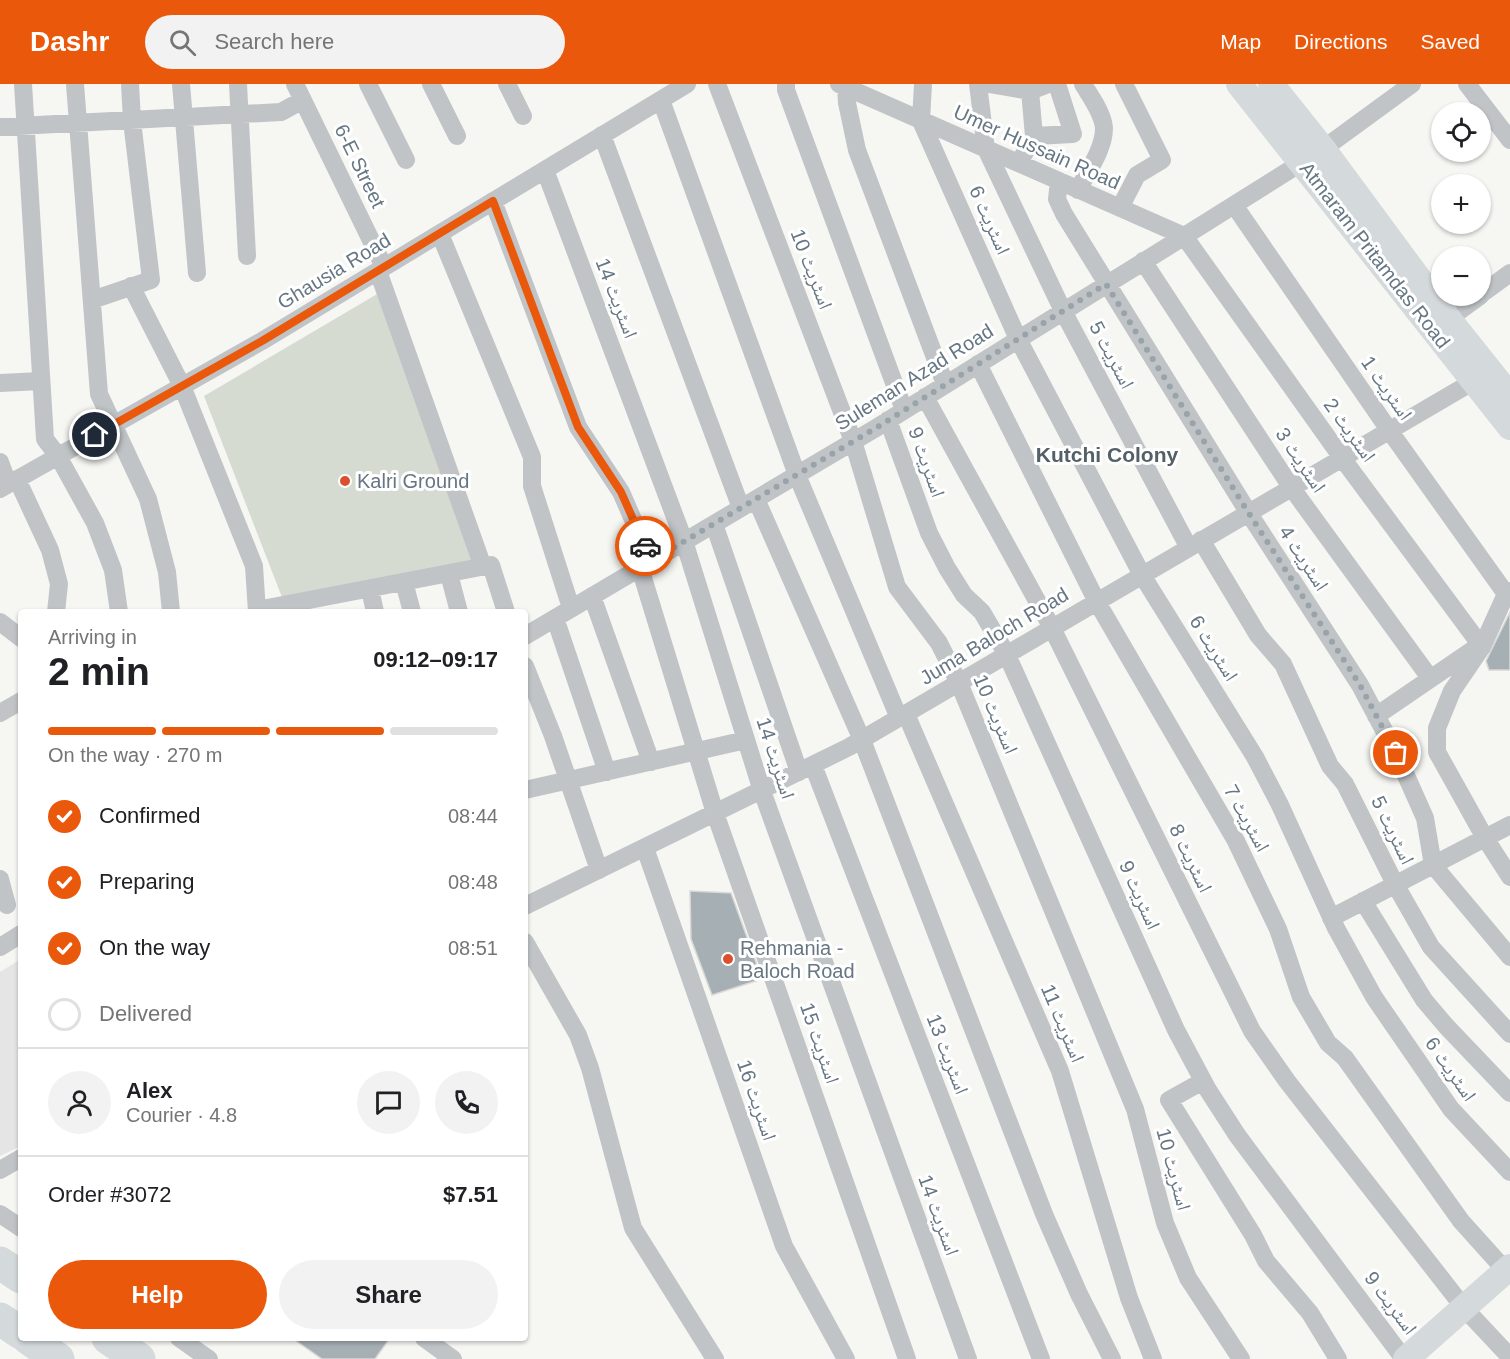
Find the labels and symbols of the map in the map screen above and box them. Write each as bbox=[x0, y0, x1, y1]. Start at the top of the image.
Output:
street label: Umer Hussain Road bbox=[950, 100, 1124, 194]
street label: 6-E Street bbox=[330, 121, 390, 212]
street label: Atmaram Pritamdas Road bbox=[1296, 158, 1454, 352]
street label: اسٹریٹ 6 bbox=[965, 182, 1015, 258]
street label: اسٹریٹ 10 bbox=[786, 226, 837, 312]
street label: Ghausia Road bbox=[274, 229, 394, 313]
street label: اسٹریٹ 14 bbox=[591, 255, 642, 341]
street label: اسٹریٹ 5 bbox=[1085, 318, 1139, 393]
street label: Suleman Azad Road bbox=[831, 319, 997, 435]
street label: اسٹریٹ 1 bbox=[1357, 352, 1417, 424]
street label: اسٹریٹ 2 bbox=[1319, 394, 1380, 466]
pin bbox=[69, 409, 120, 460]
street label: اسٹریٹ 9 bbox=[904, 424, 950, 500]
street label: اسٹریٹ 3 bbox=[1271, 424, 1331, 497]
district label: Kutchi Colony bbox=[1036, 443, 1178, 466]
place label: Kalri Ground bbox=[357, 470, 469, 492]
marker: Kalri Ground bbox=[338, 474, 352, 488]
courier bbox=[615, 516, 675, 576]
street label: اسٹریٹ 4 bbox=[1275, 521, 1333, 595]
street label: Juma Baloch Road bbox=[916, 583, 1072, 689]
street label: اسٹریٹ 6 bbox=[1185, 611, 1243, 685]
street label: اسٹریٹ 10 bbox=[969, 671, 1023, 757]
street label: اسٹریٹ 14 bbox=[752, 715, 799, 802]
pin bbox=[1370, 727, 1421, 778]
street label: اسٹریٹ 7 bbox=[1219, 781, 1274, 855]
street label: اسٹریٹ 5 bbox=[1367, 792, 1419, 868]
street label: اسٹریٹ 8 bbox=[1165, 820, 1217, 896]
street label: اسٹریٹ 9 bbox=[1115, 857, 1165, 933]
place label: Rehmania - Baloch Road bbox=[740, 937, 855, 982]
marker: Rehmania - Baloch Road bbox=[721, 952, 735, 966]
street label: اسٹریٹ 11 bbox=[1036, 981, 1089, 1066]
street label: اسٹریٹ 15 bbox=[796, 1000, 844, 1087]
street label: اسٹریٹ 13 bbox=[922, 1011, 973, 1097]
street label: اسٹریٹ 6 bbox=[1421, 1033, 1481, 1105]
street label: اسٹریٹ 16 bbox=[733, 1057, 781, 1144]
street label: اسٹریٹ 10 bbox=[1152, 1125, 1196, 1213]
street label: اسٹریٹ 14 bbox=[914, 1172, 964, 1258]
street label: اسٹریٹ 9 bbox=[1360, 1267, 1422, 1339]

